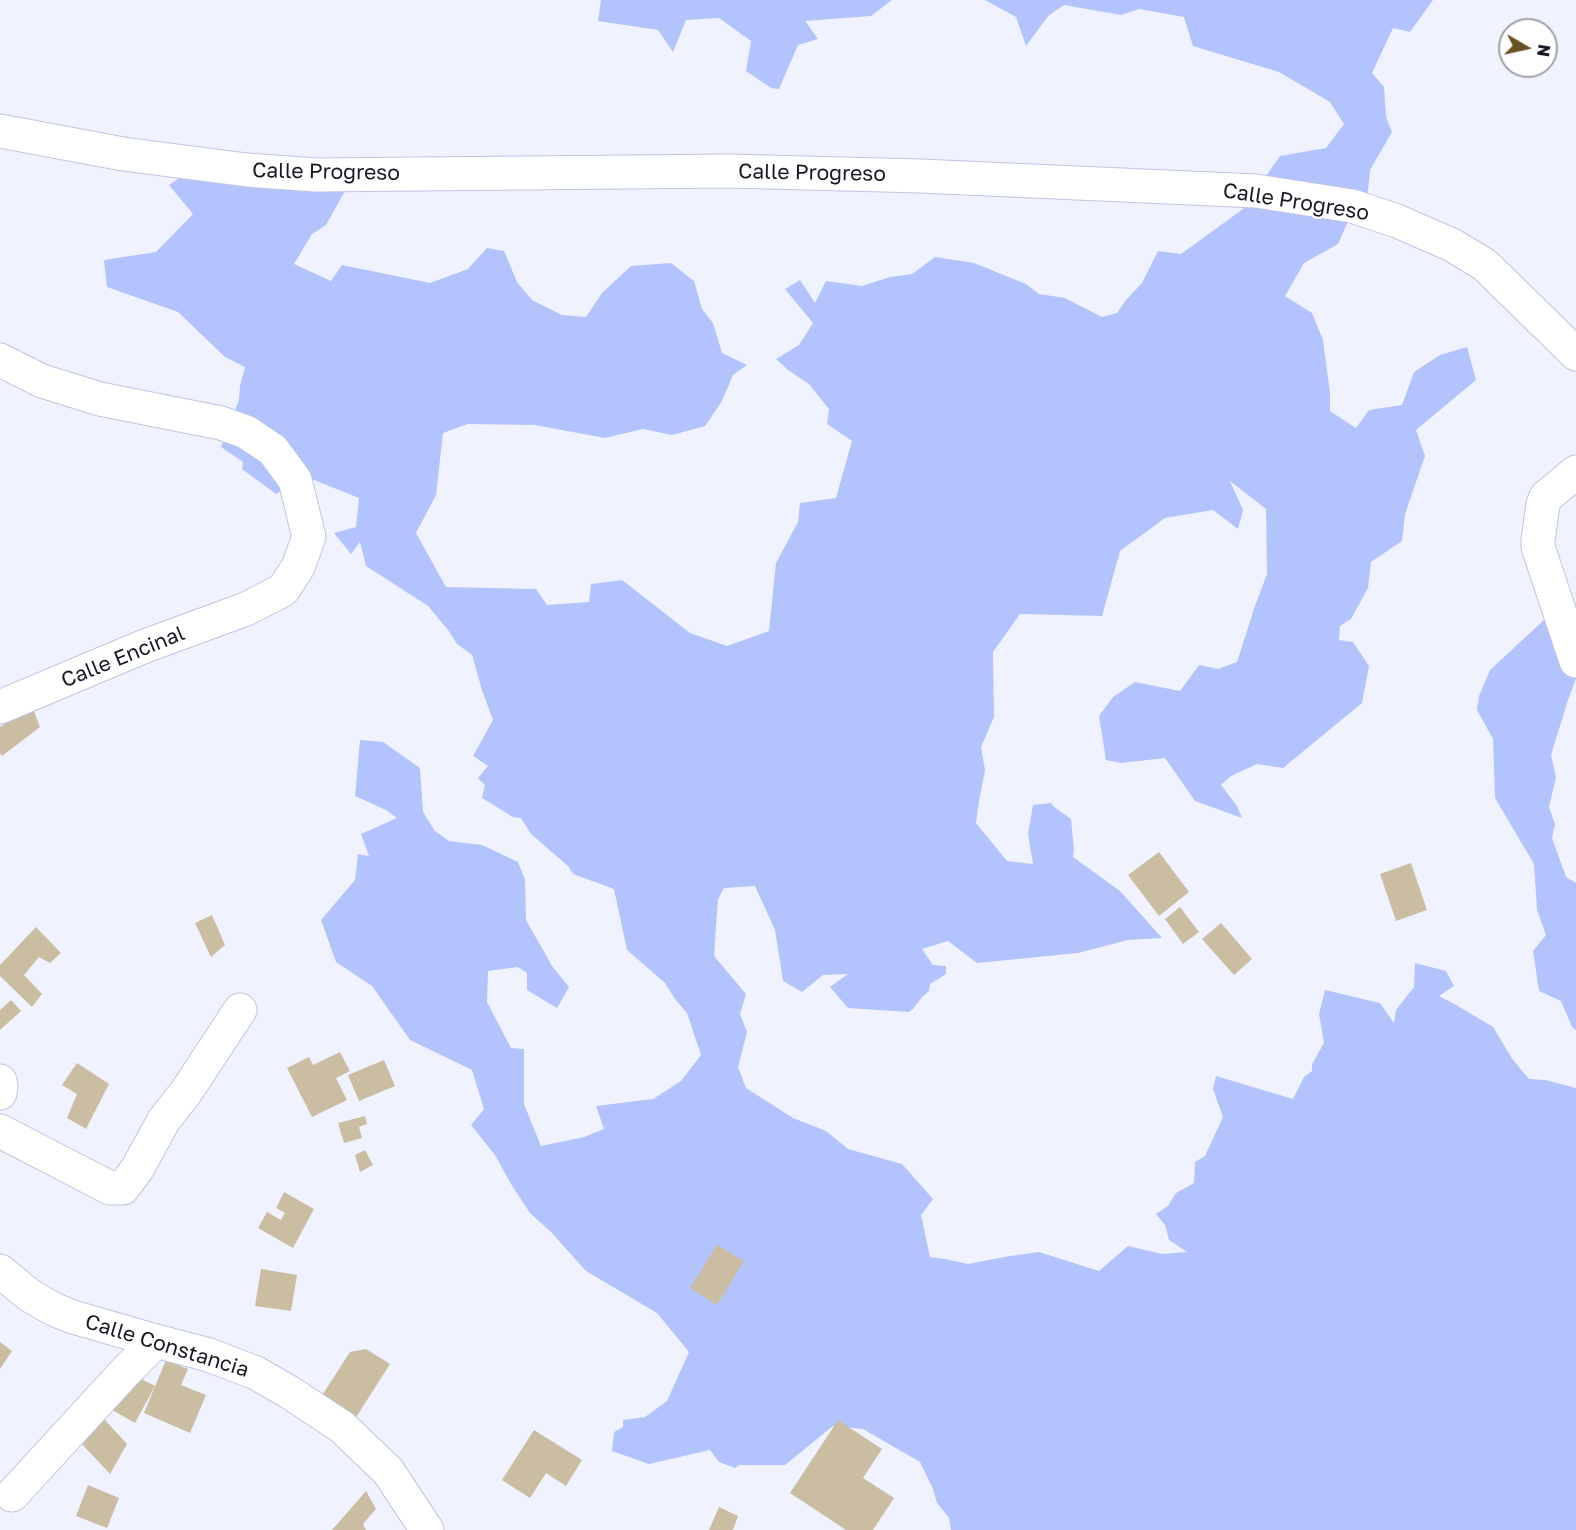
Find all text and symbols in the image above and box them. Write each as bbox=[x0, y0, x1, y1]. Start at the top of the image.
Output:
north arrow bbox=[1498, 18, 1558, 78]
text: N bbox=[1533, 43, 1555, 58]
street label: Calle Progreso bbox=[252, 158, 400, 186]
street label: Calle Progreso bbox=[738, 159, 886, 187]
street label: Calle Progreso bbox=[1221, 178, 1371, 226]
street label: Calle Encinal bbox=[58, 621, 188, 693]
street label: Calle Constancia bbox=[82, 1309, 252, 1383]

